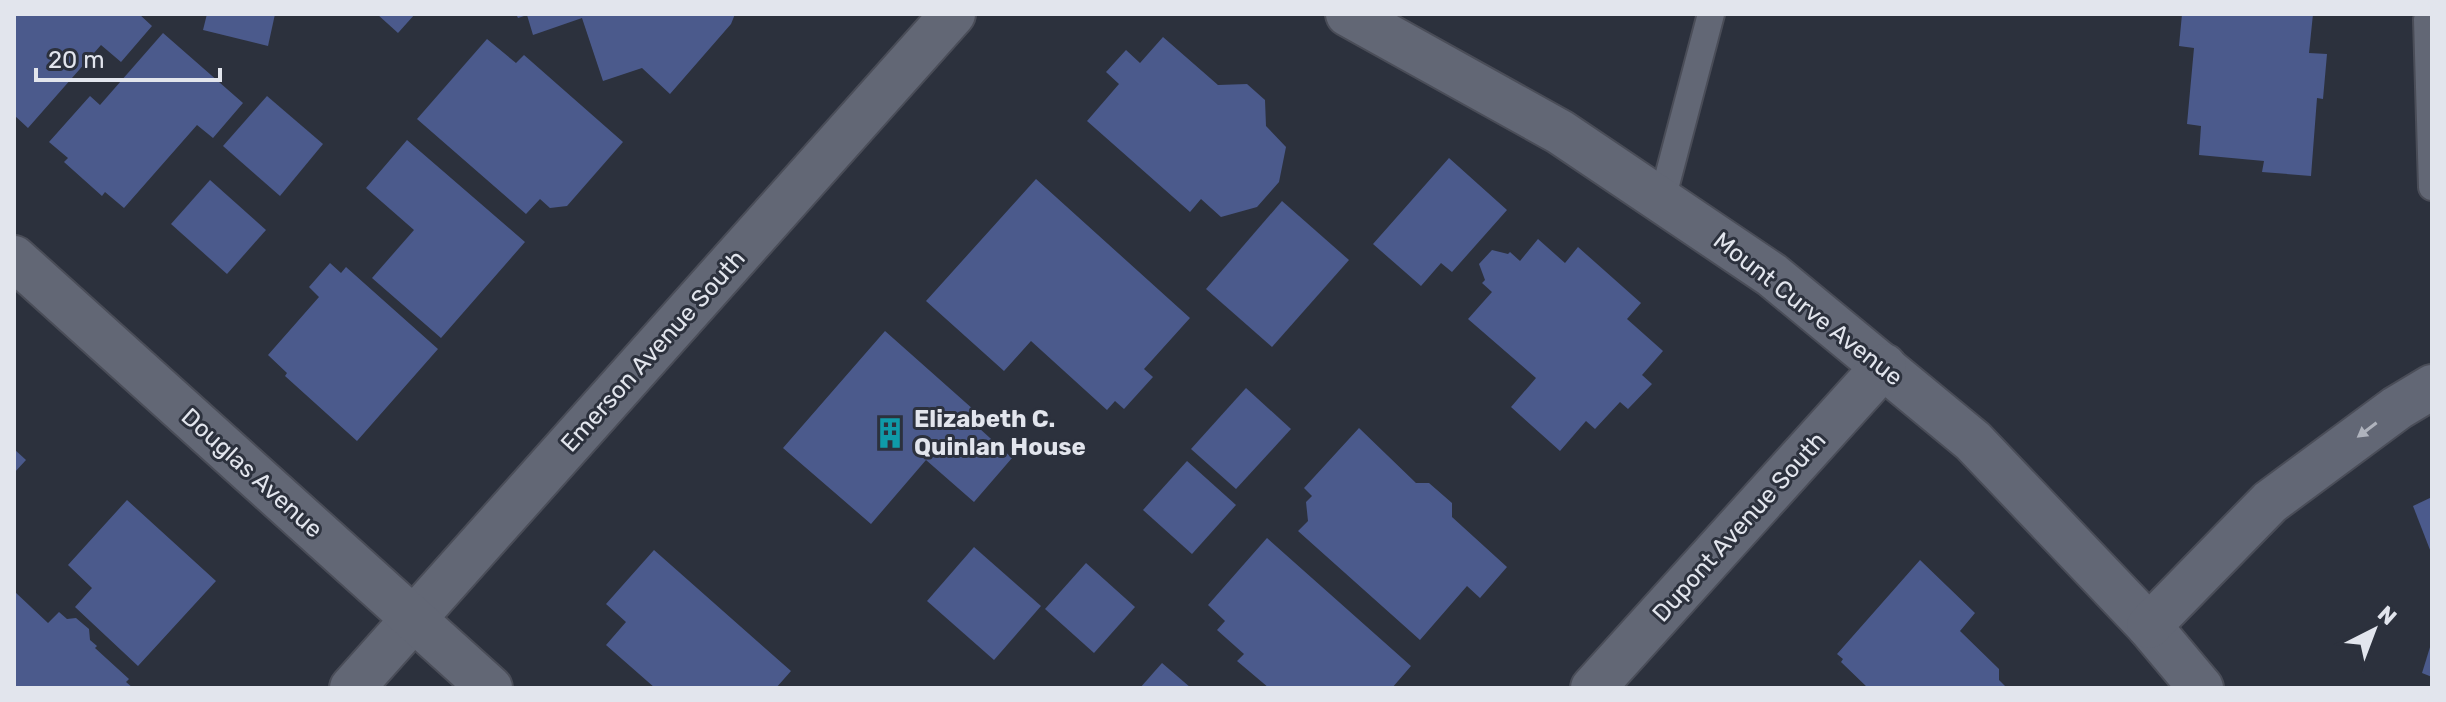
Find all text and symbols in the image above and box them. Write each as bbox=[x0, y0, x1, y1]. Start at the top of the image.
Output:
scale bar bbox=[36, 32, 220, 82]
text: 20 m bbox=[48, 46, 105, 74]
street label: Mount Curve Avenue bbox=[1708, 227, 1908, 391]
street label: Emerson Avenue South bbox=[555, 245, 751, 457]
street label: Douglas Avenue bbox=[176, 402, 328, 544]
place label: Elizabeth C. Quinlan House bbox=[914, 405, 1086, 461]
building icon: Elizabeth C. Quinlan House bbox=[873, 416, 907, 450]
one-way arrow bbox=[2357, 421, 2377, 437]
street label: Dupont Avenue South bbox=[1647, 427, 1831, 627]
north arrow bbox=[2334, 590, 2414, 670]
text: N bbox=[2372, 600, 2402, 631]

